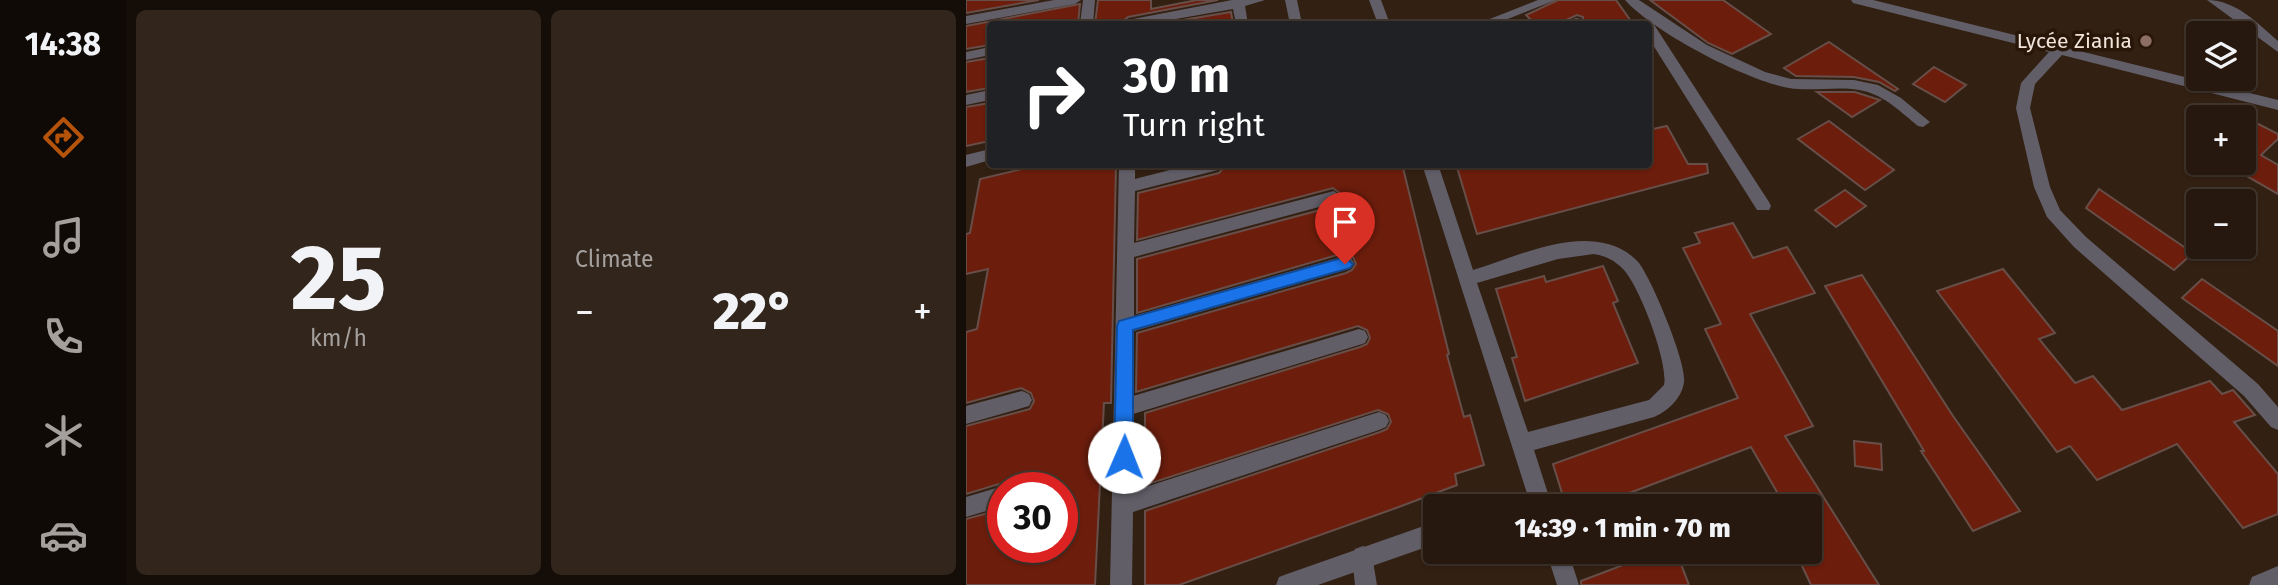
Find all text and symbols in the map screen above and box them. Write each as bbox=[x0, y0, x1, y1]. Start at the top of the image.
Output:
map controls bbox=[2186, 21, 2256, 259]
button: layers bbox=[2186, 21, 2256, 91]
text: 14:38 bbox=[25, 25, 101, 63]
place label: Lycée Ziania bbox=[2017, 28, 2132, 54]
marker: Lycée Ziania bbox=[2138, 33, 2154, 49]
text: 30 m bbox=[1123, 46, 1230, 105]
icon: right bbox=[1008, 49, 1099, 140]
button: + bbox=[2186, 105, 2256, 175]
text: Turn right bbox=[1123, 106, 1265, 144]
icon: directions bbox=[39, 113, 88, 162]
button: − bbox=[2186, 189, 2256, 259]
pin bbox=[1315, 192, 1375, 264]
icon: arrive bbox=[1326, 203, 1364, 241]
icon: music bbox=[39, 213, 88, 262]
text: 25 bbox=[291, 224, 386, 333]
text: Climate bbox=[575, 245, 654, 273]
text: 22° bbox=[713, 280, 794, 343]
text: − bbox=[575, 289, 594, 335]
text: + bbox=[913, 289, 932, 335]
icon: phone bbox=[39, 312, 88, 361]
text: km/h bbox=[310, 324, 367, 352]
icon: climate bbox=[39, 411, 88, 460]
position arrow bbox=[1087, 420, 1161, 494]
speed limit sign: 30 bbox=[987, 472, 1078, 563]
icon: car bbox=[39, 511, 88, 560]
text: 14:39 · 1 min · 70 m bbox=[1514, 513, 1731, 544]

